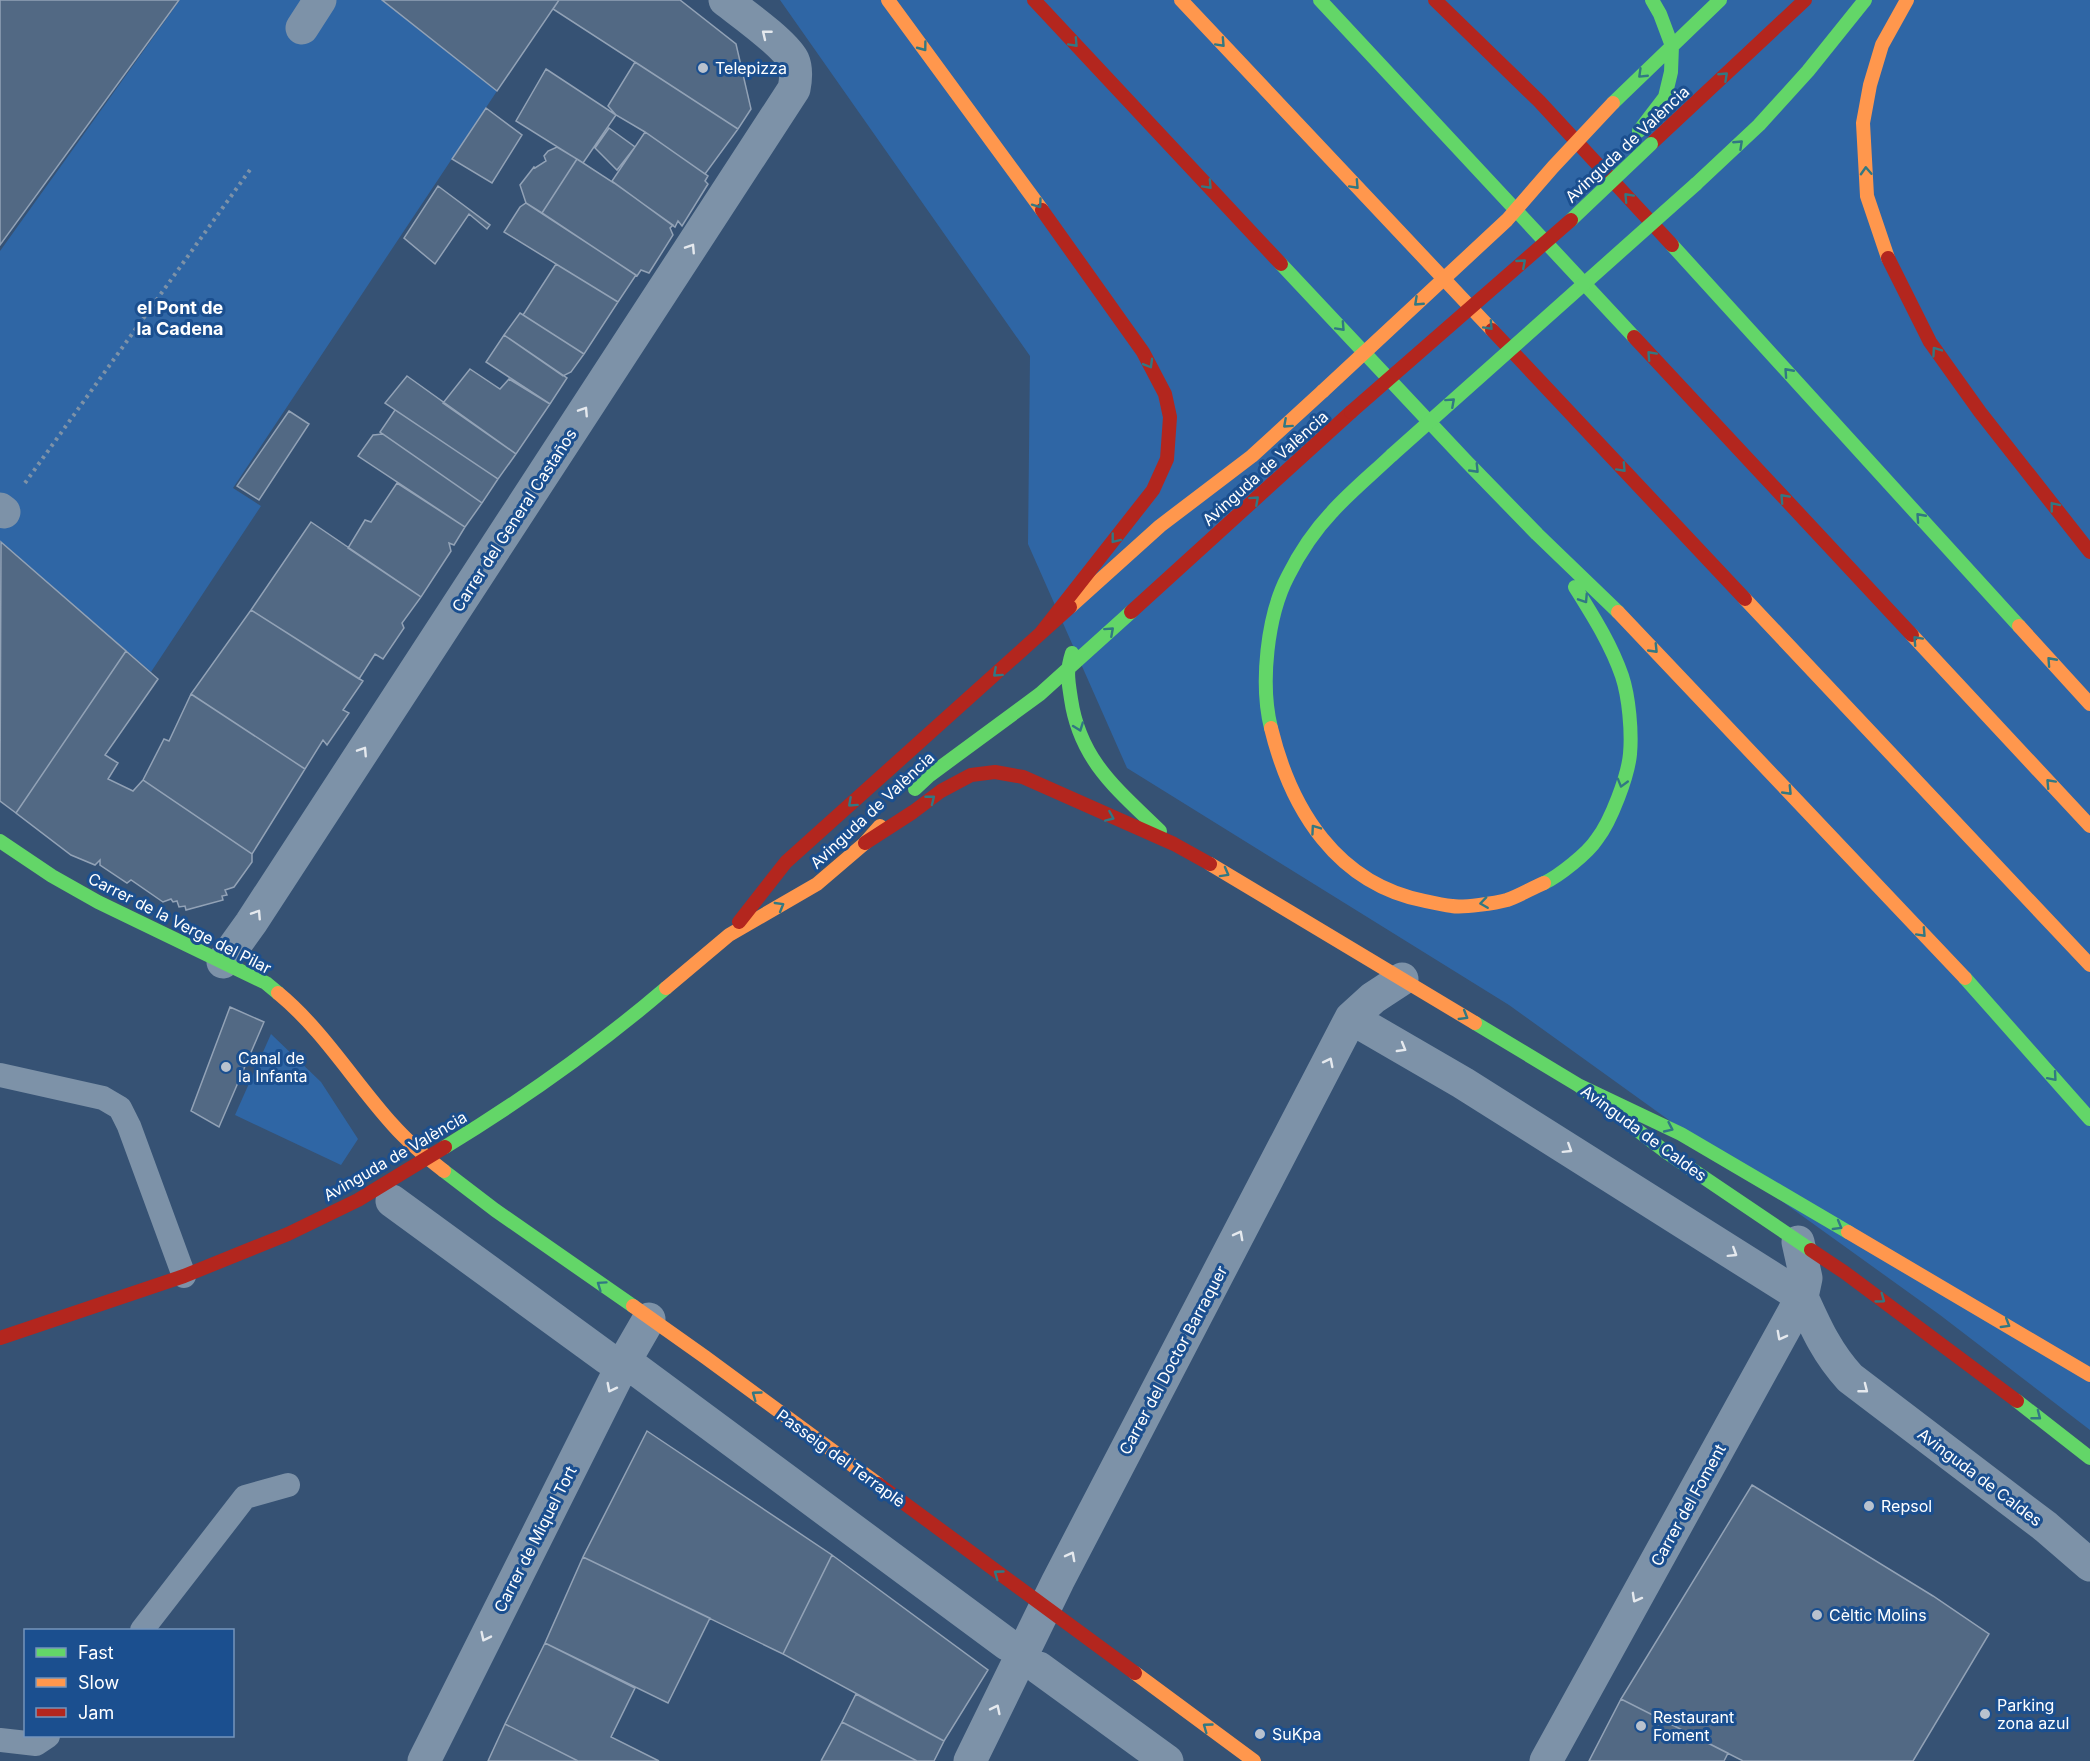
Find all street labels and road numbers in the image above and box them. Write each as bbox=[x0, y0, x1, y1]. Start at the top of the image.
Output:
street label: Avinguda de València bbox=[1561, 81, 1693, 207]
street label: Avinguda de València bbox=[1198, 406, 1332, 530]
street label: Carrer del General Castaños bbox=[447, 425, 581, 615]
street label: Avinguda de València bbox=[806, 747, 938, 873]
street label: Carrer de la Verge del Pilar bbox=[85, 868, 275, 978]
street label: Avinguda de Caldes bbox=[1577, 1081, 1711, 1185]
street label: Avinguda de València bbox=[320, 1107, 470, 1205]
street label: Carrer del Doctor Barraquer bbox=[1115, 1262, 1231, 1458]
street label: Passeig del Terraplè bbox=[773, 1405, 909, 1511]
street label: Avinguda de Caldes bbox=[1914, 1424, 2046, 1530]
street label: Carrer del Foment bbox=[1646, 1440, 1730, 1570]
street label: Carrer de Miquel Tort bbox=[489, 1462, 581, 1616]

